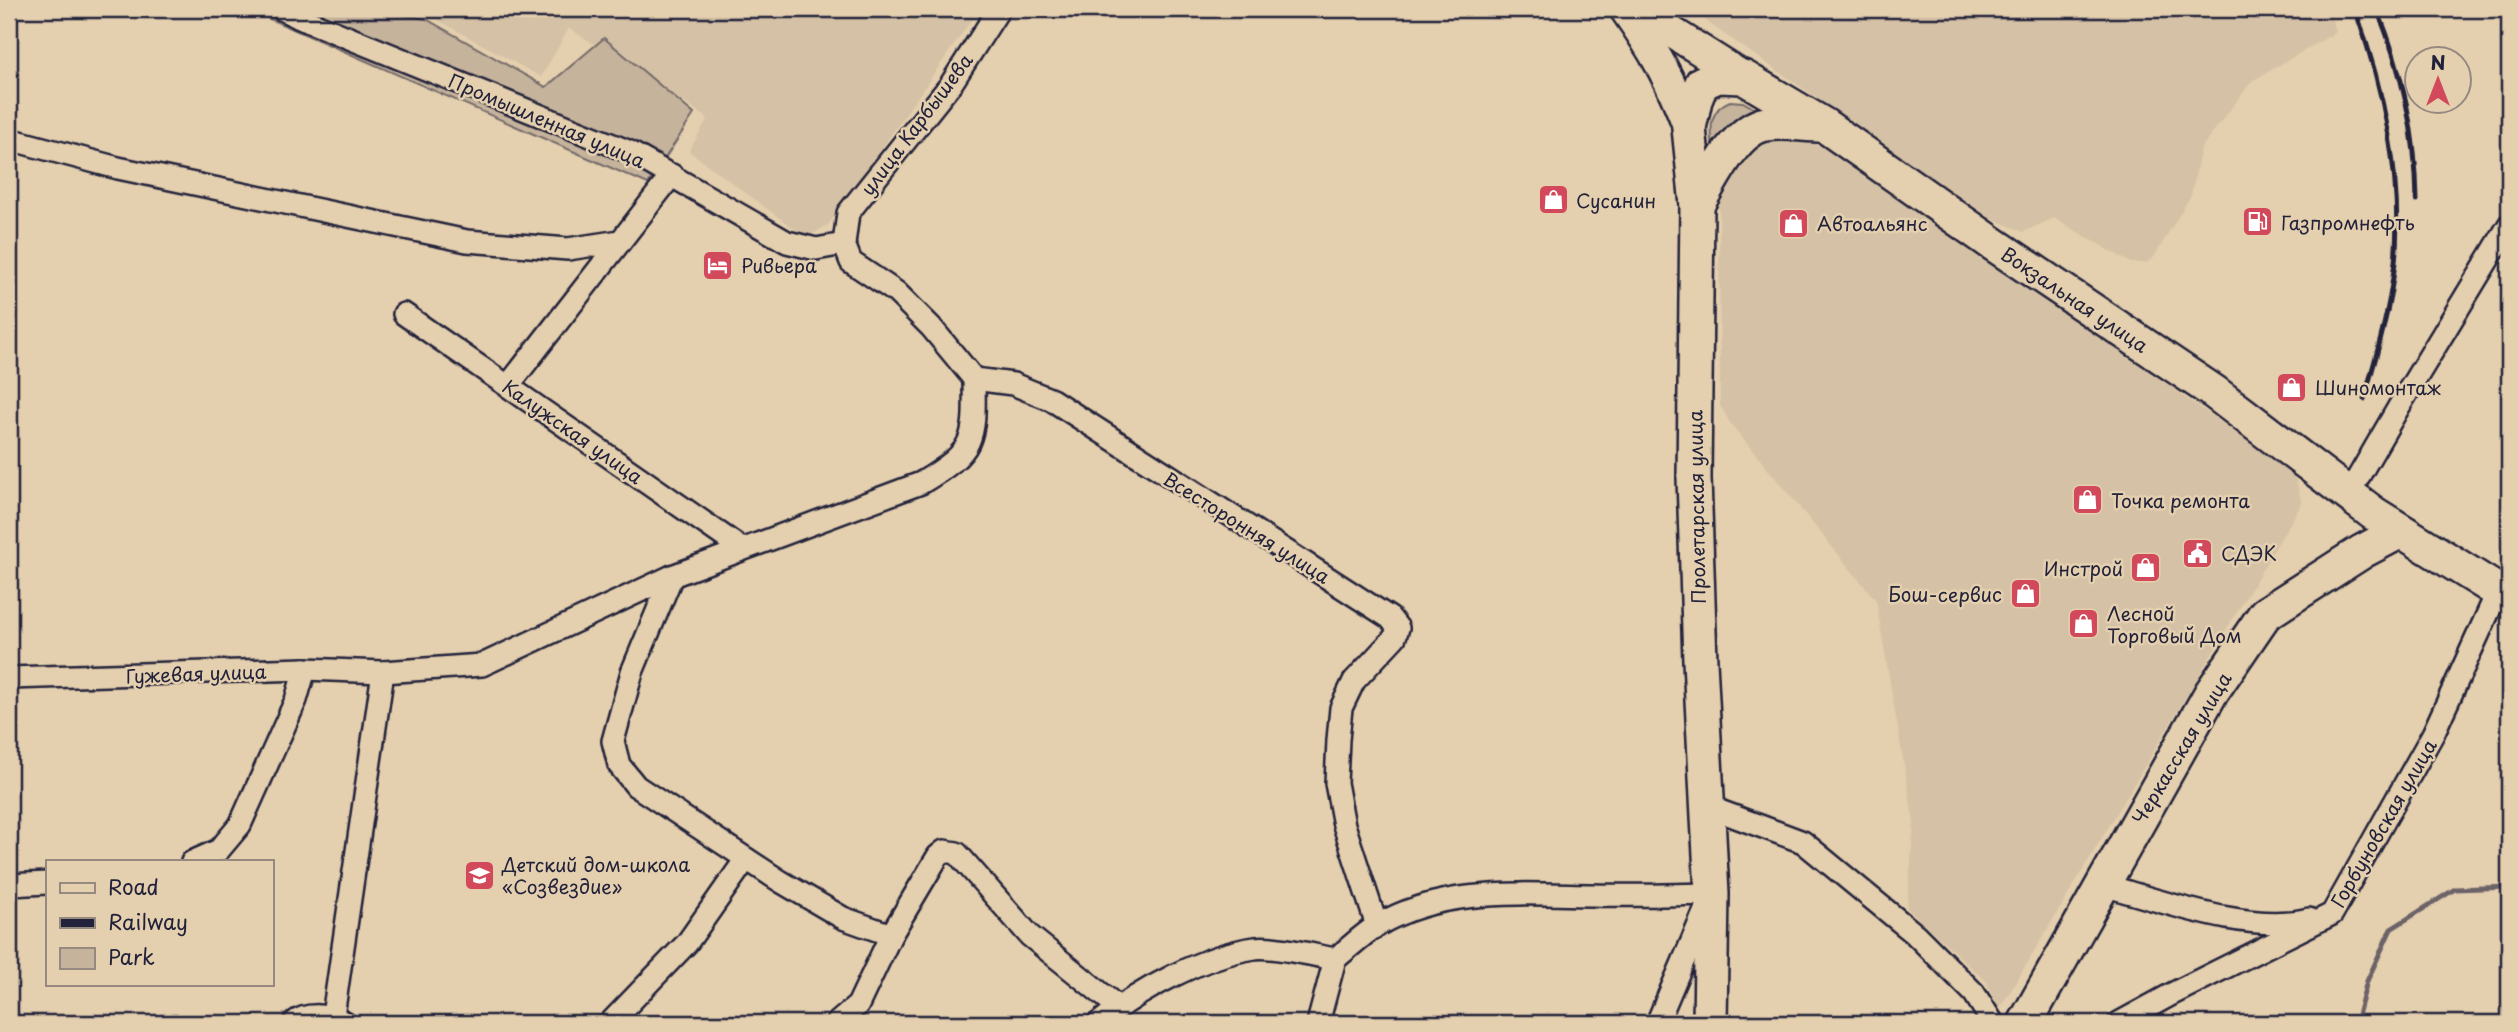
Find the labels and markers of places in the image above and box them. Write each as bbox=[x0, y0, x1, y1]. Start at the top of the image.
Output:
shop icon: Сусанин bbox=[1536, 183, 1570, 217]
place label: Сусанин bbox=[1576, 186, 1656, 214]
fuel station icon: Газпромнефть bbox=[2241, 205, 2275, 239]
shop icon: Автоальянс bbox=[1777, 206, 1811, 240]
place label: Газпромнефть bbox=[2281, 208, 2415, 236]
place label: Автоальянс bbox=[1817, 209, 1928, 237]
hotel icon: Ривьера bbox=[701, 248, 735, 282]
place label: Ривьера bbox=[741, 251, 817, 279]
shop icon: Шиномонтаж bbox=[2275, 370, 2309, 404]
place label: Шиномонтаж bbox=[2315, 373, 2441, 401]
shop icon: Точка ремонта bbox=[2071, 483, 2105, 517]
place label: Точка ремонта bbox=[2111, 486, 2250, 514]
public building icon: СДЭК bbox=[2181, 536, 2215, 570]
place label: СДЭК bbox=[2221, 539, 2277, 567]
shop icon: Инстрой bbox=[2129, 551, 2163, 585]
place label: Инстрой bbox=[2044, 554, 2123, 582]
shop icon: Бош-сервис bbox=[2008, 577, 2042, 611]
place label: Бош-сервис bbox=[1888, 580, 2002, 608]
place label: Лесной Торговый Дом bbox=[2107, 599, 2242, 649]
shop icon: Лесной Торговый Дом bbox=[2067, 607, 2101, 641]
place label: Детский дом-школа «Созвездие» bbox=[501, 850, 690, 900]
school or university icon: Детский дом-школа «Созвездие» bbox=[462, 858, 496, 892]

